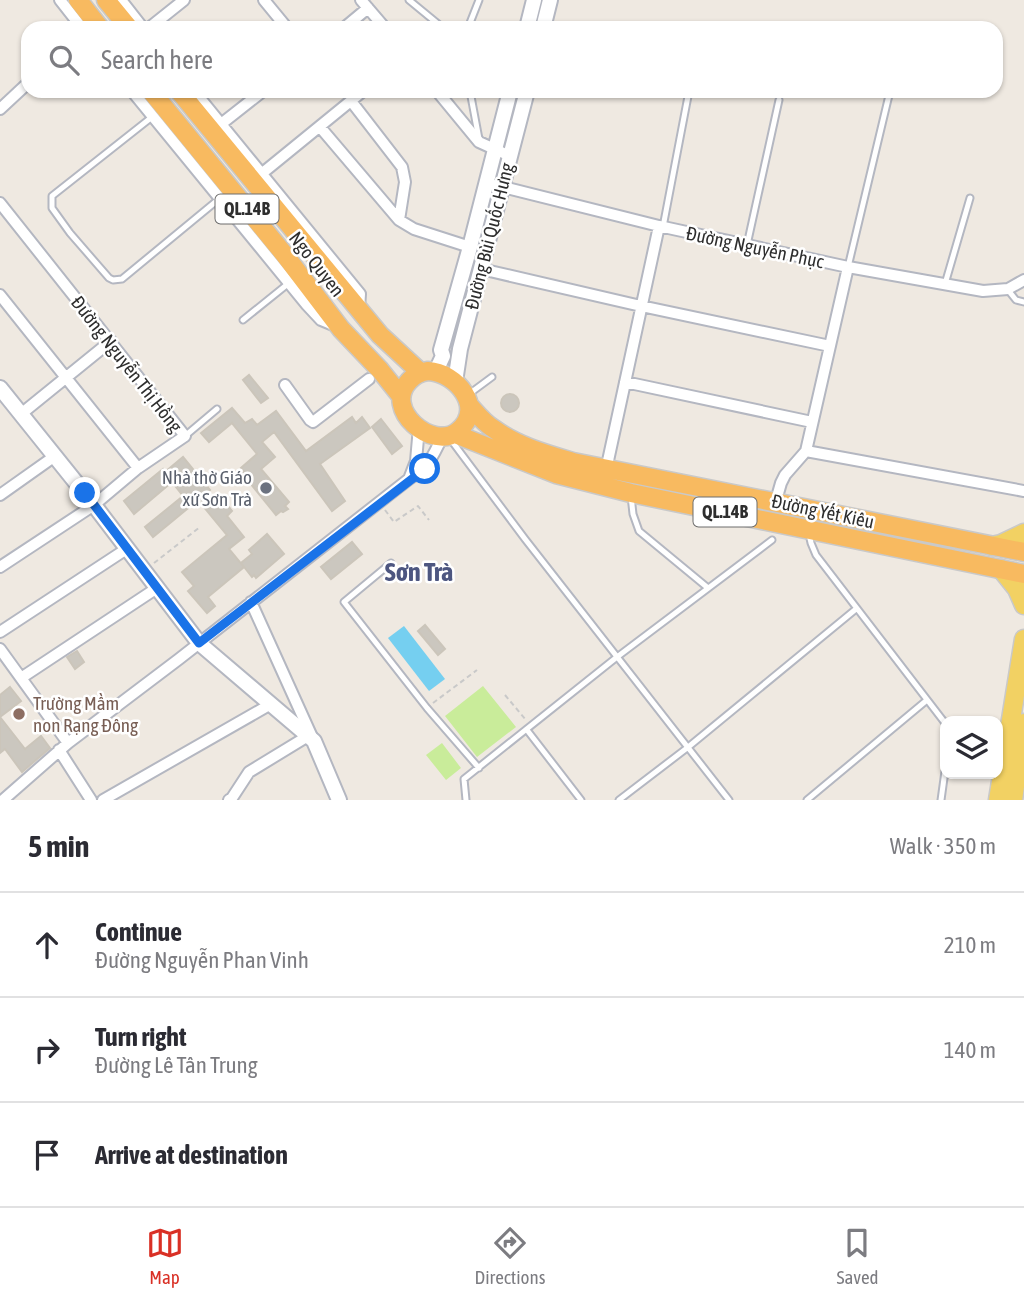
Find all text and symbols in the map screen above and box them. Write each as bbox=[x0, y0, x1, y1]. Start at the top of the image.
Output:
search box bbox=[21, 21, 1003, 98]
icon: search bbox=[45, 41, 83, 79]
text: Search here bbox=[101, 45, 213, 75]
street label: Đường Bùi Quốc Hưng bbox=[460, 160, 518, 312]
road number: QL.14B bbox=[216, 194, 278, 224]
street label: Đường Nguyễn Phục bbox=[684, 222, 827, 273]
street label: Ngo Quyen bbox=[285, 227, 349, 301]
street label: Đường Nguyễn Thị Hồng bbox=[67, 291, 188, 437]
route start bbox=[409, 453, 440, 484]
place label: Nhà thờ Giáo xứ Sơn Trà bbox=[162, 466, 252, 510]
route end bbox=[69, 477, 100, 508]
marker: Nhà thờ Giáo xứ Sơn Trà bbox=[258, 480, 274, 496]
street label: Đường Yết Kiêu bbox=[770, 489, 876, 533]
road number: QL.14B bbox=[694, 498, 756, 526]
district label: Sơn Trà bbox=[385, 557, 453, 587]
place label: Trường Mầm non Rạng Đông bbox=[33, 692, 139, 736]
marker: Trường Mầm non Rạng Đông bbox=[11, 706, 27, 722]
map controls bbox=[940, 716, 1003, 779]
button: layers bbox=[940, 716, 1003, 779]
text: 5 min bbox=[28, 829, 89, 863]
text: Walk · 350 m bbox=[890, 833, 996, 859]
text: Continue bbox=[95, 917, 182, 947]
icon: ahead bbox=[28, 926, 66, 964]
text: 210 m bbox=[944, 932, 996, 958]
text: Đường Nguyễn Phan Vinh bbox=[95, 947, 309, 973]
text: Turn right bbox=[95, 1022, 186, 1052]
icon: right bbox=[28, 1031, 66, 1069]
text: 140 m bbox=[944, 1037, 996, 1063]
text: Đường Lê Tân Trung bbox=[95, 1052, 258, 1078]
icon: arrive bbox=[28, 1136, 66, 1174]
text: Arrive at destination bbox=[95, 1140, 288, 1170]
tab: Map bbox=[146, 1224, 184, 1288]
tab: Directions bbox=[475, 1224, 545, 1288]
tab: Saved bbox=[836, 1224, 878, 1288]

